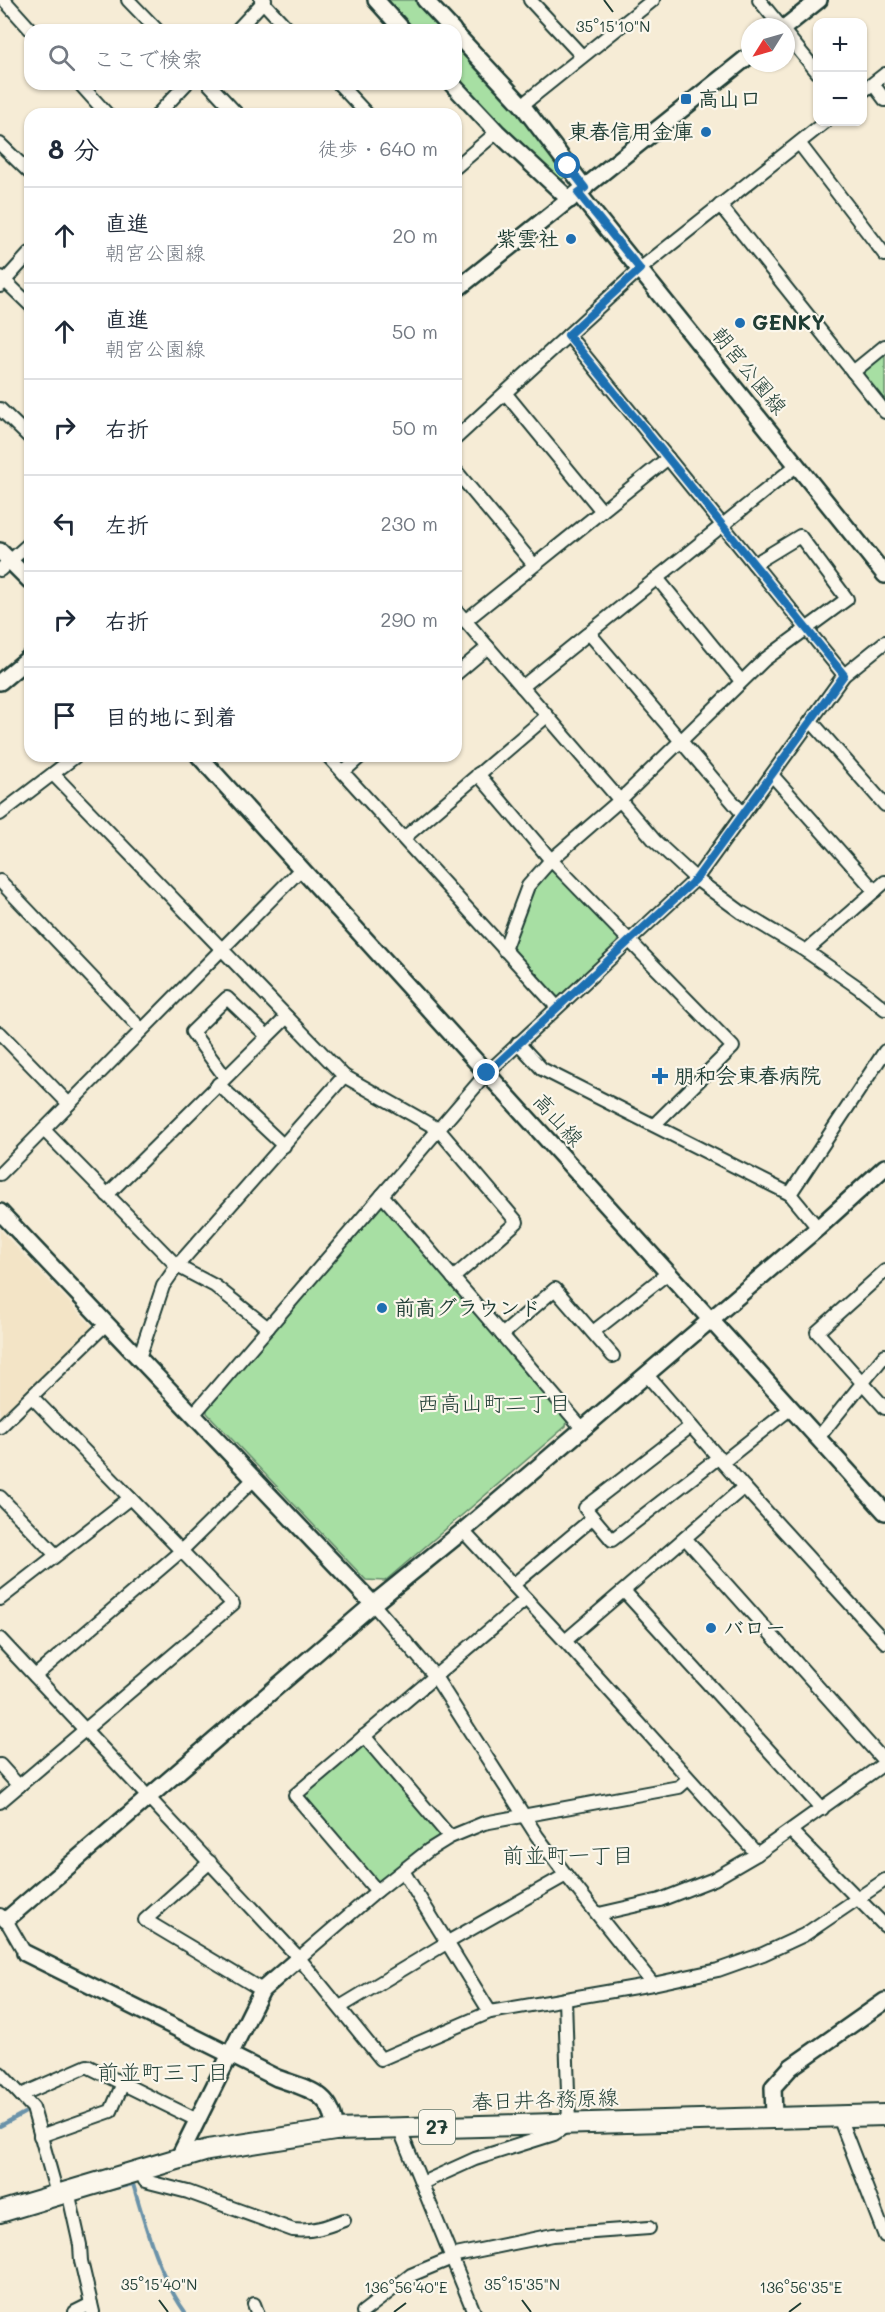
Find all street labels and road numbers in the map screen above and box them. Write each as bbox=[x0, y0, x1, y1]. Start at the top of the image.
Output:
street label: 朝宮公園線 bbox=[707, 321, 794, 419]
street label: 高山線 bbox=[528, 1087, 590, 1151]
street label: 春日井各務原線 bbox=[471, 2082, 619, 2115]
road number: 27 bbox=[419, 2110, 455, 2144]

